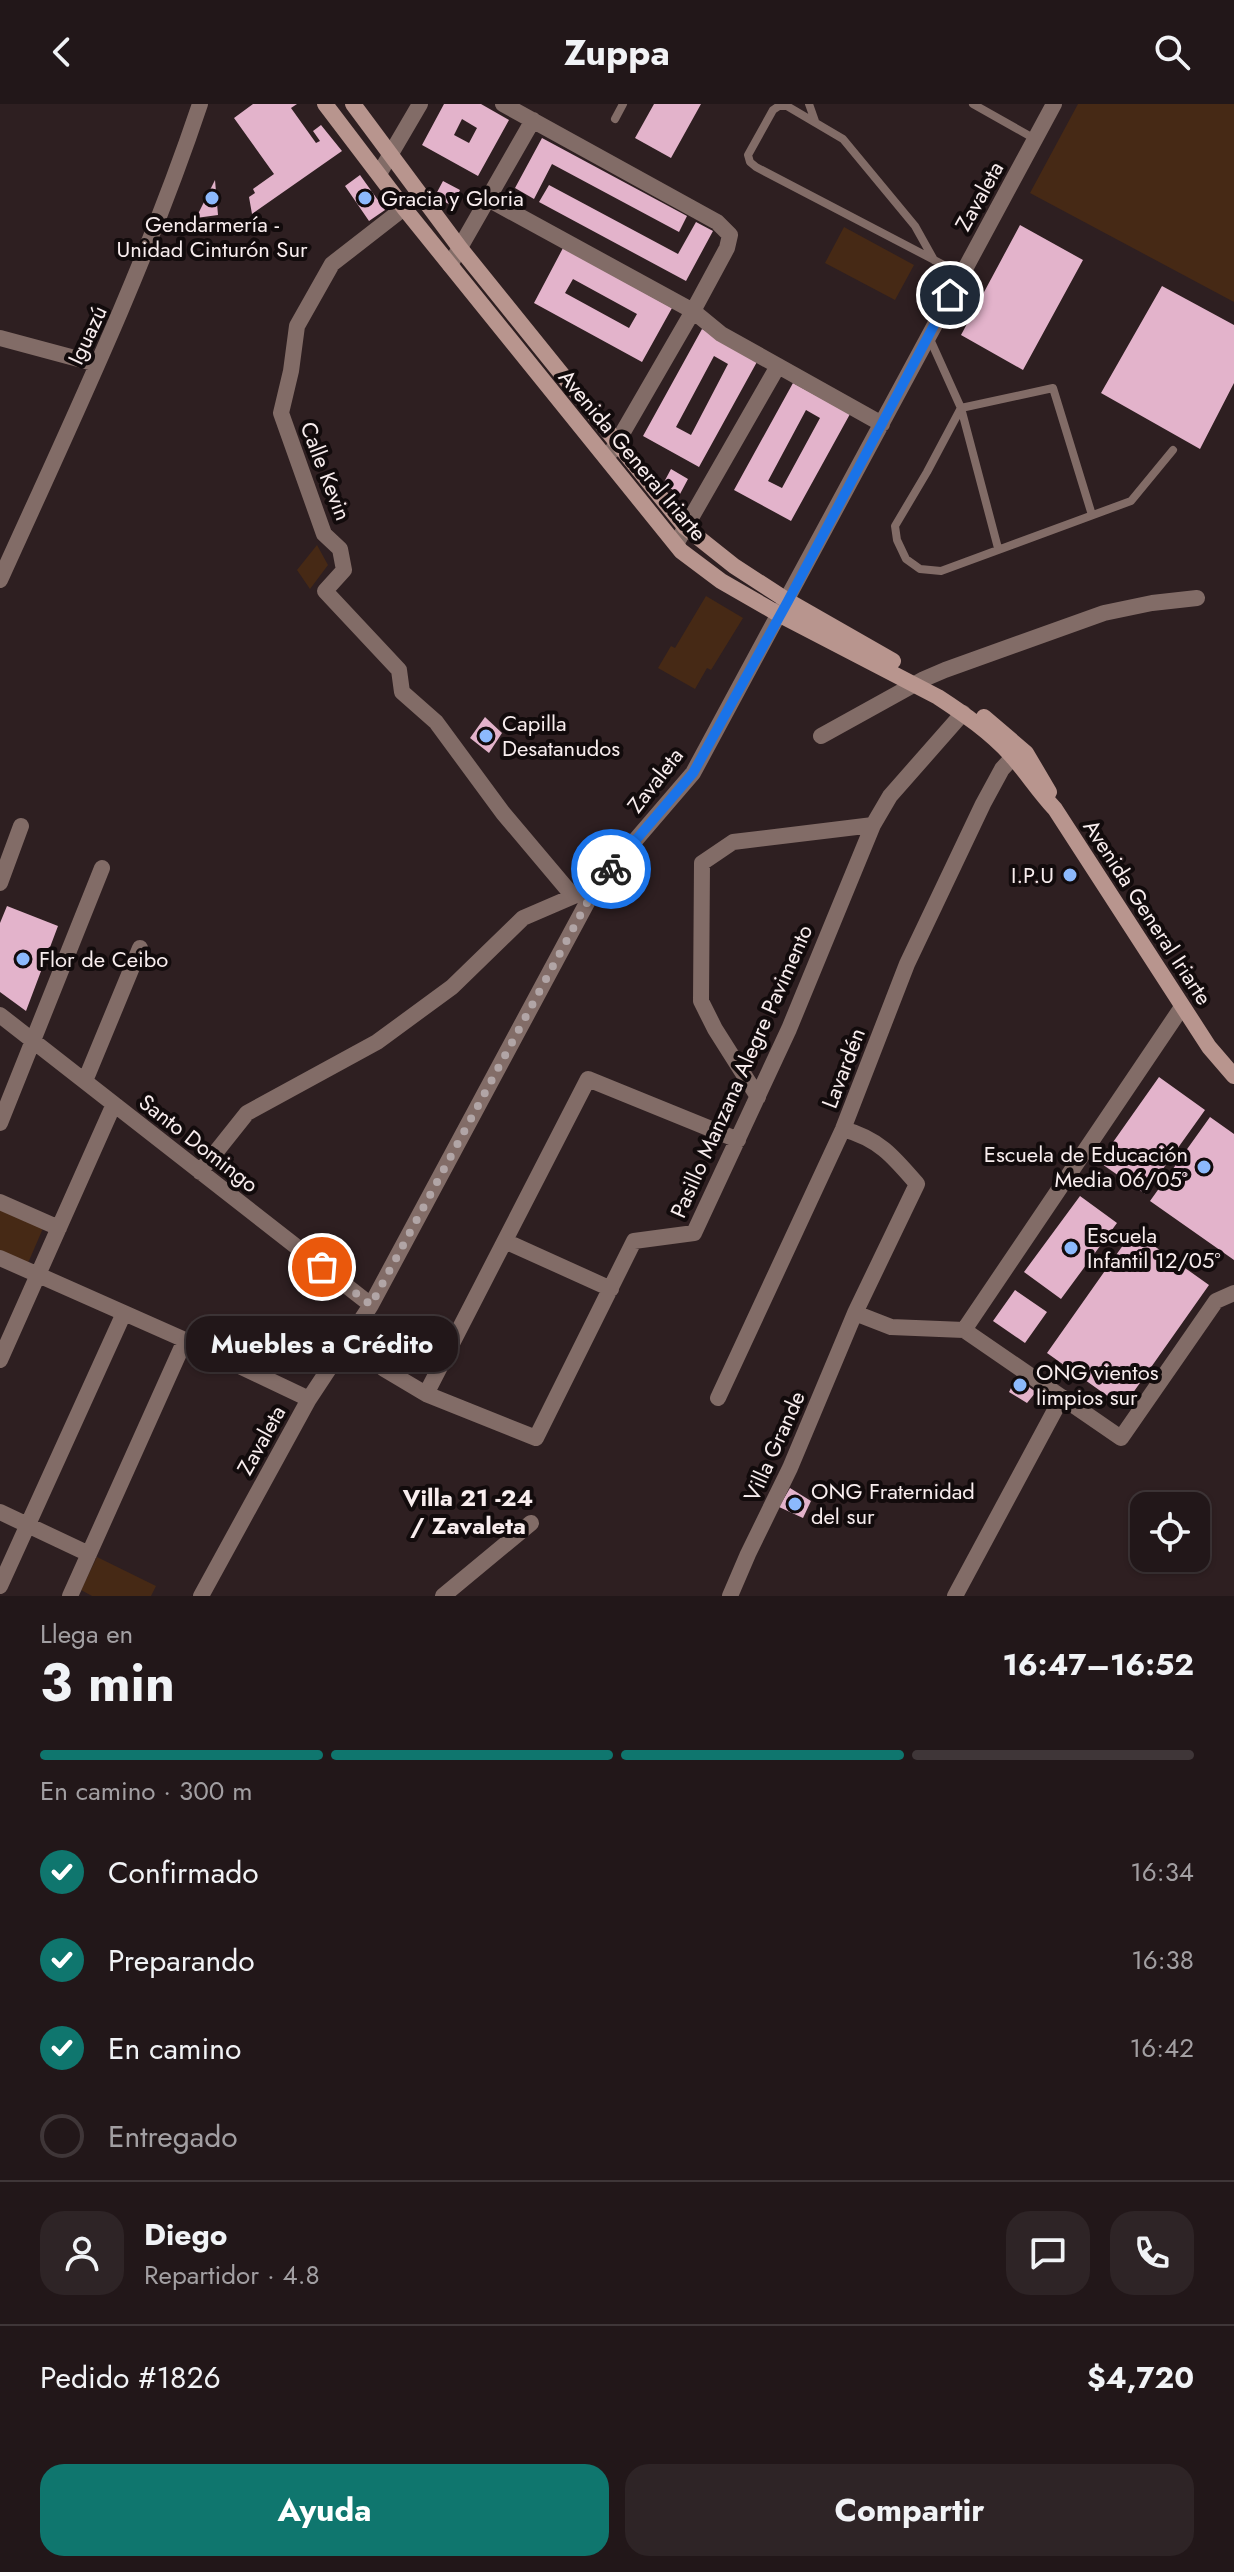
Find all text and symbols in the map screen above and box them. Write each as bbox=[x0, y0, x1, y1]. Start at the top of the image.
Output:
text: Zuppa bbox=[564, 26, 670, 78]
icon: back bbox=[40, 30, 84, 74]
icon: search bbox=[1150, 30, 1194, 74]
street label: Zavaleta bbox=[947, 155, 1011, 237]
place label: Gracia y Gloria bbox=[381, 182, 524, 214]
marker: Gendarmería - Unidad Cinturón Sur bbox=[203, 189, 221, 207]
marker: Gracia y Gloria bbox=[356, 189, 374, 207]
place label: Gendarmería - Unidad Cinturón Sur bbox=[116, 208, 308, 265]
pin bbox=[916, 261, 984, 329]
icon: home bbox=[928, 273, 972, 317]
street label: Iguazú bbox=[59, 300, 115, 370]
street label: Avenida General Iriarte bbox=[551, 362, 715, 548]
street label: Calle Kevin bbox=[293, 417, 359, 525]
place label: Capilla Desatanudos bbox=[502, 707, 620, 764]
marker: Capilla Desatanudos bbox=[477, 727, 495, 745]
street label: Zavaleta bbox=[619, 741, 691, 819]
street label: Avenida General Iriarte bbox=[1076, 813, 1220, 1011]
courier bbox=[571, 829, 651, 909]
icon: bike bbox=[589, 847, 633, 891]
place label: I.P.U bbox=[1011, 859, 1054, 891]
marker: I.P.U bbox=[1061, 866, 1079, 884]
street label: Pasillo Manzana Alegre Pavimento bbox=[662, 919, 820, 1223]
place label: Flor de Ceibo bbox=[39, 943, 168, 975]
marker: Flor de Ceibo bbox=[14, 950, 32, 968]
street label: Lavardén bbox=[813, 1023, 873, 1113]
street label: Santo Domingo bbox=[132, 1086, 266, 1200]
place label: Escuela de Educación Media 06/05° bbox=[984, 1138, 1188, 1195]
marker: Escuela de Educación Media 06/05° bbox=[1195, 1158, 1213, 1176]
place label: Escuela Infantil 12/05° bbox=[1087, 1219, 1221, 1276]
pin bbox=[288, 1233, 356, 1301]
marker: Escuela Infantil 12/05° bbox=[1062, 1239, 1080, 1257]
icon: bag bbox=[300, 1245, 344, 1289]
callout: Muebles a Crédito bbox=[186, 1315, 458, 1371]
text: Muebles a Crédito bbox=[211, 1325, 433, 1363]
place label: ONG vientos limpios sur bbox=[1036, 1356, 1159, 1413]
marker: ONG vientos limpios sur bbox=[1011, 1376, 1029, 1394]
street label: Villa Grande bbox=[735, 1386, 813, 1506]
street label: Zavaleta bbox=[229, 1399, 293, 1481]
place label: ONG Fraternidad del sur bbox=[811, 1475, 975, 1532]
district label: Villa 21 -24 / Zavaleta bbox=[402, 1480, 533, 1543]
map controls bbox=[1130, 1492, 1210, 1572]
button: locate bbox=[1130, 1492, 1210, 1572]
marker: ONG Fraternidad del sur bbox=[786, 1495, 804, 1513]
text: Llega en bbox=[40, 1615, 133, 1653]
text: 16:47–16:52 bbox=[1002, 1643, 1194, 1686]
text: 3 min bbox=[40, 1645, 175, 1721]
text: En camino · 300 m bbox=[40, 1772, 252, 1810]
icon: check bbox=[40, 1850, 84, 1894]
text: Confirmado bbox=[108, 1851, 259, 1894]
text: 16:34 bbox=[1130, 1853, 1194, 1891]
icon: check bbox=[40, 1938, 84, 1982]
text: Preparando bbox=[108, 1939, 255, 1982]
text: 16:38 bbox=[1131, 1941, 1194, 1979]
icon: check bbox=[40, 2026, 84, 2070]
text: En camino bbox=[108, 2027, 241, 2070]
text: 16:42 bbox=[1130, 2029, 1194, 2067]
text: Entregado bbox=[108, 2115, 238, 2158]
button: person bbox=[40, 2211, 124, 2295]
button: chat bbox=[1006, 2211, 1090, 2295]
button: phone bbox=[1110, 2211, 1194, 2295]
text: Diego bbox=[144, 2213, 227, 2256]
text: Repartidor · 4.8 bbox=[144, 2256, 320, 2294]
text: Pedido #1826 bbox=[40, 2356, 221, 2399]
text: $4,720 bbox=[1087, 2356, 1194, 2399]
button: Ayuda bbox=[40, 2464, 609, 2556]
button: Compartir bbox=[625, 2464, 1194, 2556]

